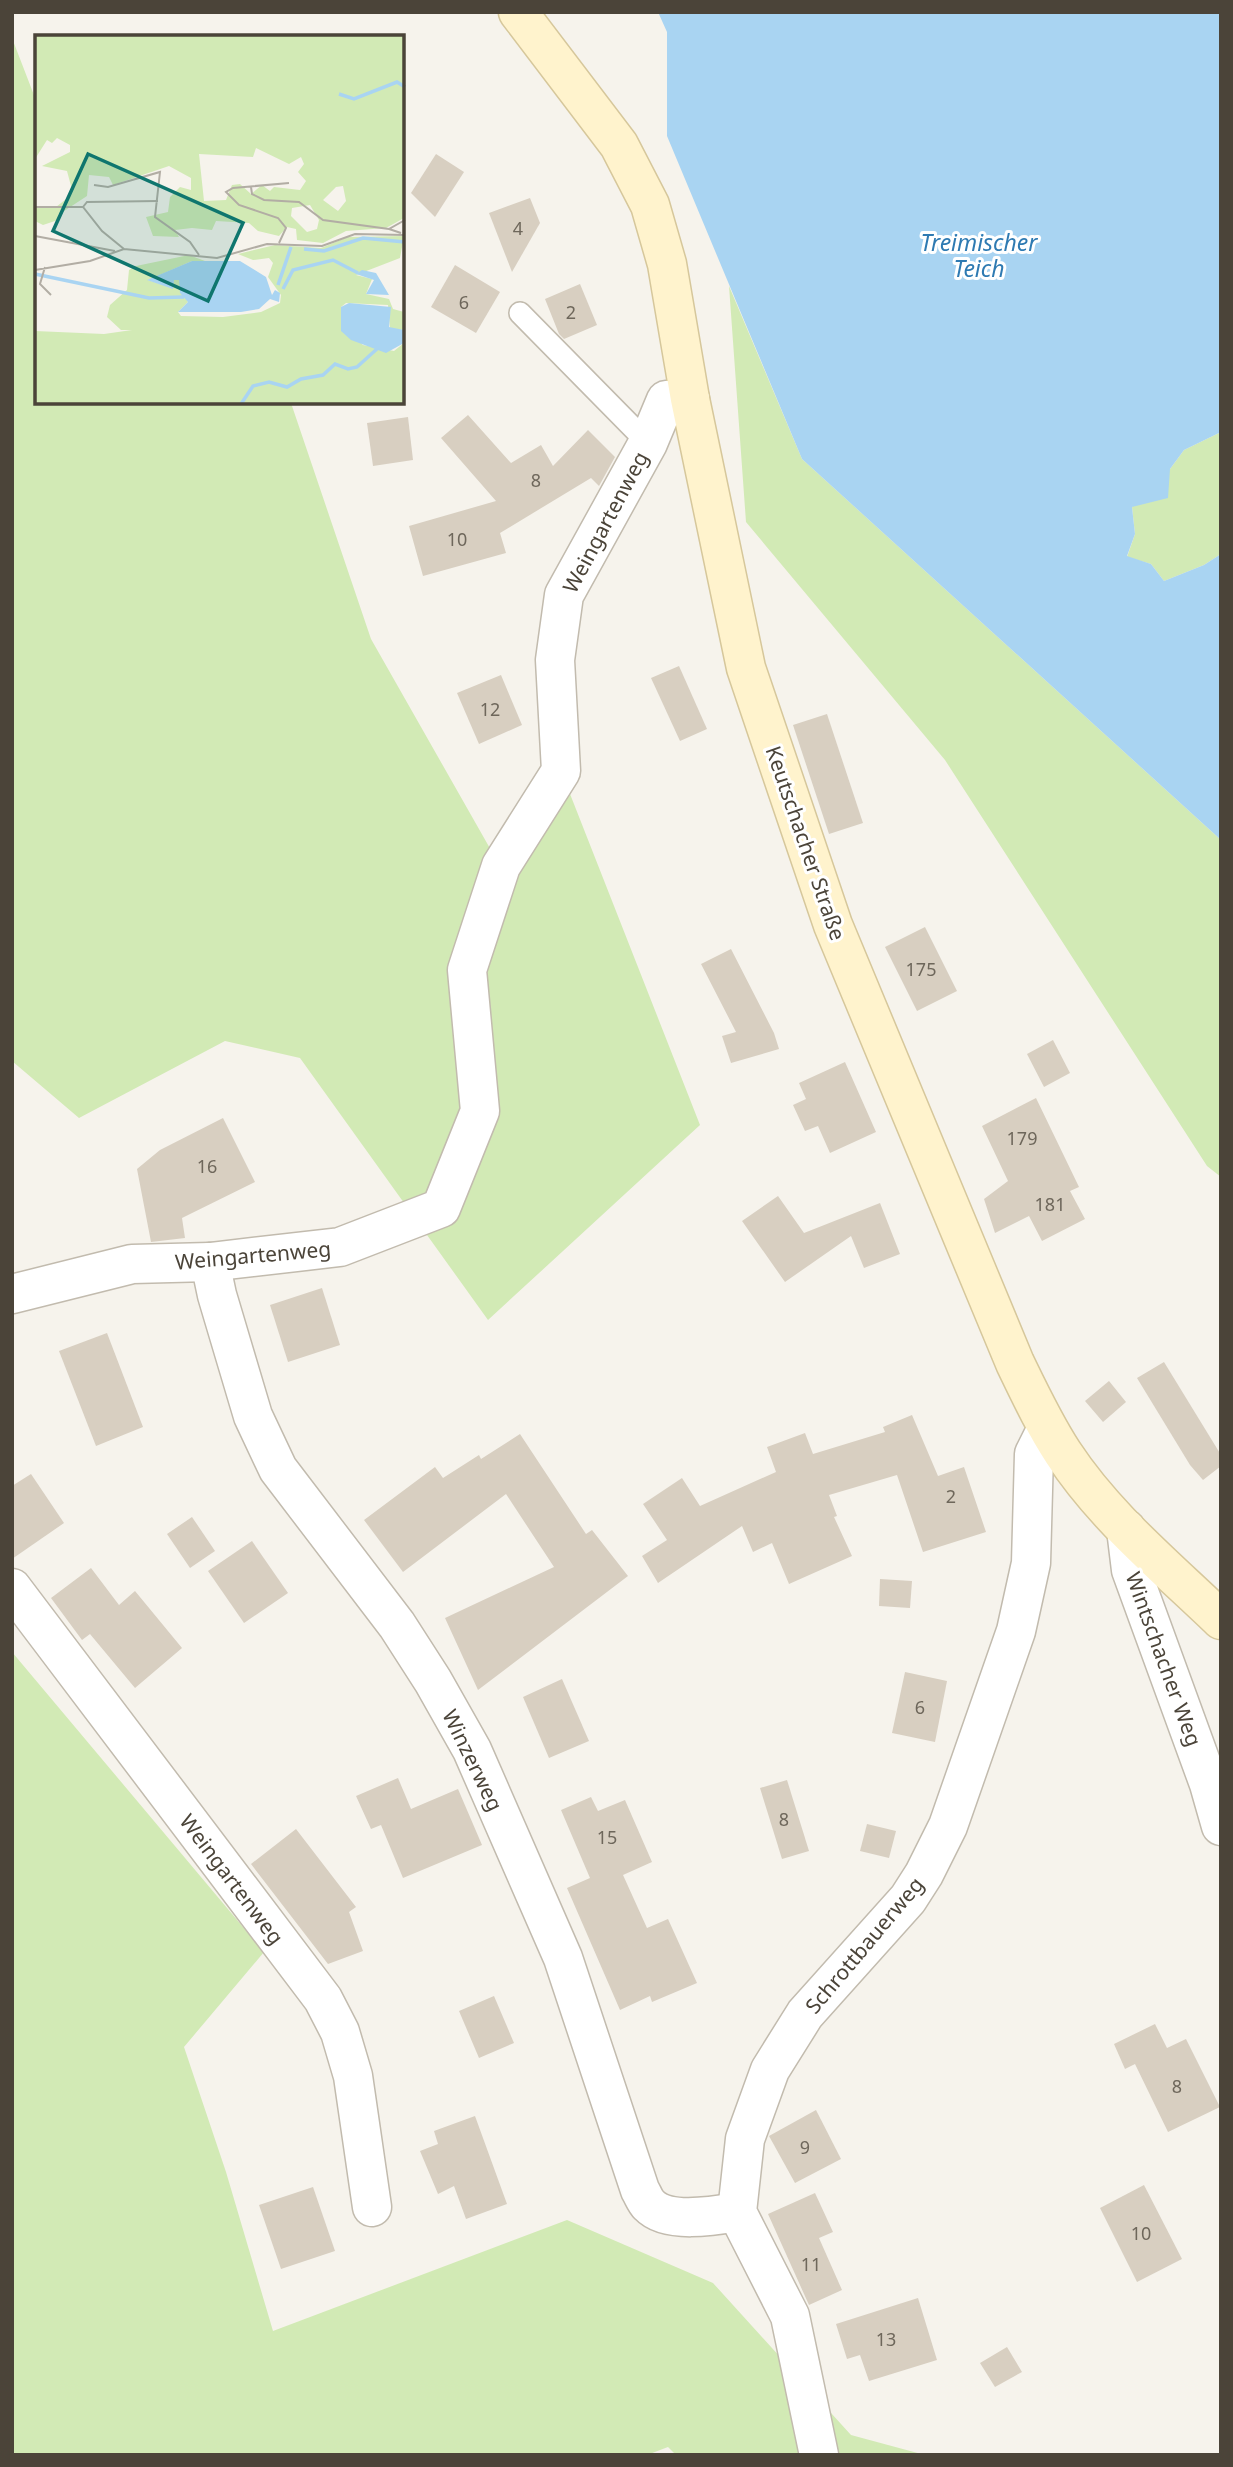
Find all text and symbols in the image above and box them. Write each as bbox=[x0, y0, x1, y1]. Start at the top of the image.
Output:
inset map bbox=[35, 35, 404, 404]
house number: 4 bbox=[513, 216, 523, 240]
water label: Treimischer Teich bbox=[921, 226, 1038, 284]
house number: 6 bbox=[459, 290, 469, 314]
house number: 2 bbox=[566, 300, 576, 324]
street label: Weingartenweg bbox=[556, 446, 654, 598]
house number: 8 bbox=[531, 468, 541, 492]
house number: 10 bbox=[447, 527, 467, 551]
house number: 12 bbox=[480, 697, 500, 721]
street label: Keutschacher Straße bbox=[760, 742, 852, 944]
house number: 175 bbox=[906, 957, 936, 981]
house number: 179 bbox=[1007, 1126, 1037, 1150]
house number: 16 bbox=[197, 1154, 217, 1178]
house number: 181 bbox=[1035, 1192, 1065, 1216]
street label: Weingartenweg bbox=[174, 1234, 332, 1276]
house number: 2 bbox=[946, 1484, 956, 1508]
street label: Wintschacher Weg bbox=[1119, 1568, 1209, 1750]
house number: 6 bbox=[915, 1695, 925, 1719]
street label: Winzerweg bbox=[436, 1705, 510, 1815]
house number: 8 bbox=[779, 1807, 789, 1831]
street label: Weingartenweg bbox=[174, 1808, 290, 1950]
house number: 15 bbox=[597, 1825, 617, 1849]
street label: Schrottbauerweg bbox=[799, 1871, 929, 2019]
house number: 8 bbox=[1172, 2074, 1182, 2098]
house number: 9 bbox=[800, 2135, 810, 2159]
house number: 10 bbox=[1131, 2221, 1151, 2245]
house number: 11 bbox=[801, 2252, 821, 2276]
house number: 13 bbox=[876, 2327, 896, 2351]

